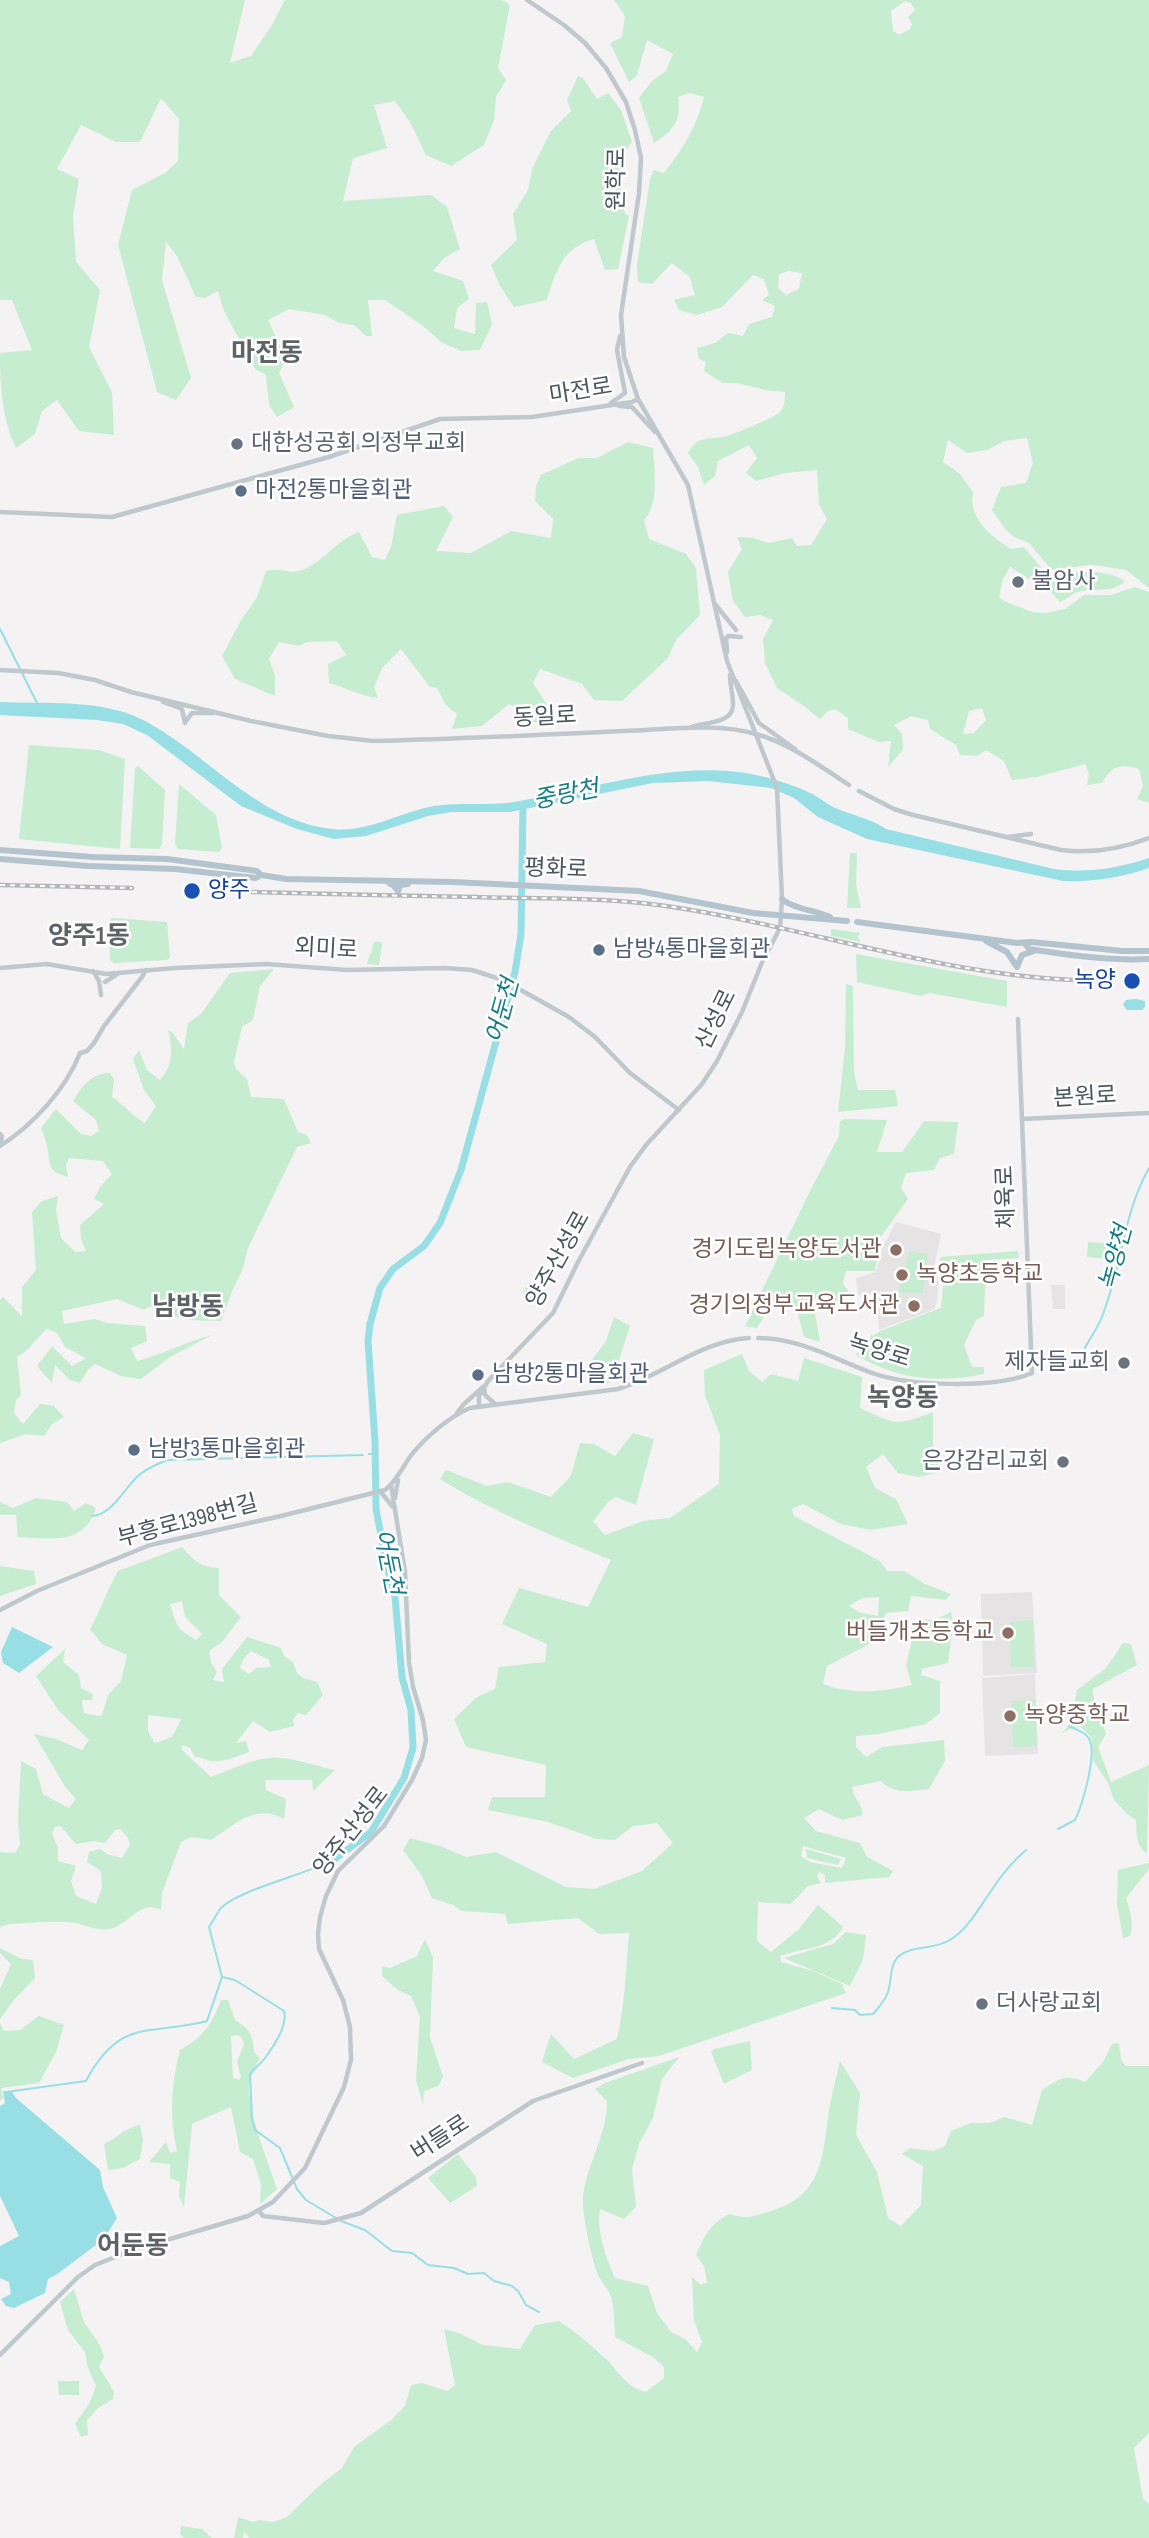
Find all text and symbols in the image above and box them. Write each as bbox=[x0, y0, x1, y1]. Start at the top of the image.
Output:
street label: 원학로 bbox=[604, 147, 632, 211]
district label: 마전동 bbox=[231, 338, 303, 370]
street label: 마전로 bbox=[547, 373, 615, 411]
place label: 대한성공회 의정부교회 bbox=[251, 430, 466, 458]
marker: 대한성공회 의정부교회 bbox=[229, 436, 245, 452]
place label: 마전2통마을회관 bbox=[255, 477, 413, 505]
marker: 마전2통마을회관 bbox=[233, 483, 249, 499]
place label: 불암사 bbox=[1032, 568, 1095, 596]
marker: 불암사 bbox=[1010, 574, 1026, 590]
street label: 동일로 bbox=[513, 703, 577, 733]
water label: 중랑천 bbox=[531, 776, 601, 816]
street label: 평화로 bbox=[524, 855, 588, 885]
place label: 양주 bbox=[208, 877, 250, 905]
marker: 양주 bbox=[182, 881, 202, 901]
district label: 양주1동 bbox=[48, 921, 130, 953]
street label: 외미로 bbox=[294, 935, 358, 965]
place label: 남방4통마을회관 bbox=[613, 936, 771, 964]
marker: 남방4통마을회관 bbox=[591, 942, 607, 958]
place label: 녹양 bbox=[1074, 967, 1116, 995]
marker: 녹양 bbox=[1122, 971, 1142, 991]
water label: 어둔천 bbox=[482, 975, 526, 1047]
street label: 산성로 bbox=[691, 985, 743, 1055]
street label: 본원로 bbox=[1053, 1083, 1117, 1113]
street label: 체육로 bbox=[992, 1165, 1022, 1229]
street label: 양주산성로 bbox=[521, 1207, 597, 1313]
water label: 녹양천 bbox=[1095, 1222, 1139, 1294]
place label: 경기도립녹양도서관 bbox=[692, 1236, 882, 1264]
marker: 경기도립녹양도서관 bbox=[888, 1242, 904, 1258]
place label: 녹양초등학교 bbox=[916, 1261, 1043, 1289]
marker: 녹양초등학교 bbox=[894, 1267, 910, 1283]
district label: 남방동 bbox=[152, 1292, 224, 1324]
place label: 경기의정부교육도서관 bbox=[688, 1292, 900, 1320]
marker: 경기의정부교육도서관 bbox=[906, 1298, 922, 1314]
street label: 녹양로 bbox=[845, 1330, 913, 1374]
place label: 제자들교회 bbox=[1004, 1349, 1110, 1377]
marker: 제자들교회 bbox=[1116, 1355, 1132, 1371]
place label: 남방2통마을회관 bbox=[492, 1361, 650, 1389]
marker: 남방2통마을회관 bbox=[470, 1367, 486, 1383]
district label: 녹양동 bbox=[867, 1383, 939, 1415]
place label: 남방3통마을회관 bbox=[148, 1436, 306, 1464]
marker: 남방3통마을회관 bbox=[126, 1442, 142, 1458]
place label: 은강감리교회 bbox=[922, 1448, 1049, 1476]
marker: 은강감리교회 bbox=[1055, 1454, 1071, 1470]
street label: 부흥로1398번길 bbox=[115, 1490, 261, 1554]
water label: 어둔천 bbox=[367, 1527, 407, 1597]
place label: 버들개초등학교 bbox=[846, 1619, 994, 1647]
marker: 버들개초등학교 bbox=[1000, 1625, 1016, 1641]
place label: 녹양중학교 bbox=[1024, 1702, 1130, 1730]
marker: 녹양중학교 bbox=[1002, 1708, 1018, 1724]
street label: 양주산성로 bbox=[309, 1782, 395, 1882]
place label: 더사랑교회 bbox=[996, 1990, 1102, 2018]
marker: 더사랑교회 bbox=[974, 1996, 990, 2012]
street label: 버들로 bbox=[407, 2110, 475, 2168]
district label: 어둔동 bbox=[97, 2231, 169, 2263]

